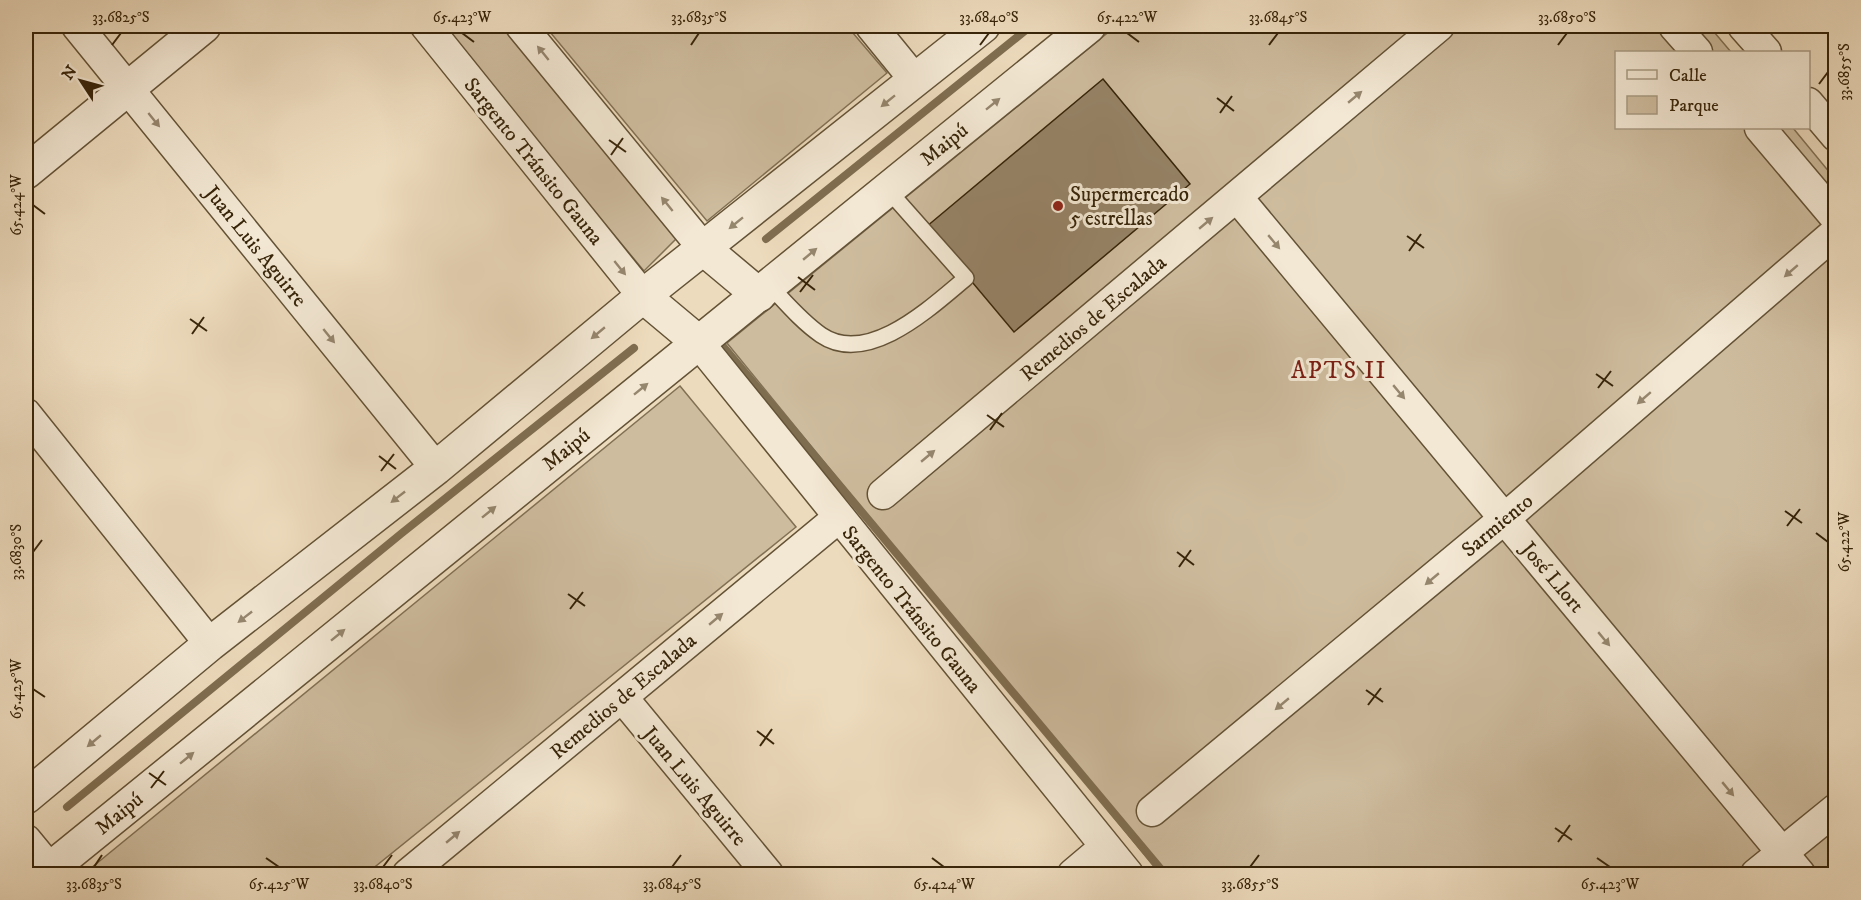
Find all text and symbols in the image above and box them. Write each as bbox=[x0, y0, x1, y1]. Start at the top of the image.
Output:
text: 33.6825°S bbox=[92, 8, 150, 27]
text: 65.423°W bbox=[433, 8, 492, 27]
text: 33.6835°S bbox=[671, 8, 727, 27]
text: 33.6840°S bbox=[959, 8, 1019, 27]
text: 65.422°W bbox=[1097, 8, 1157, 27]
text: 33.6845°S bbox=[1249, 8, 1307, 27]
text: 33.6850°S bbox=[1538, 8, 1596, 27]
text: 33.6855°S bbox=[1835, 43, 1854, 101]
one-way arrow bbox=[537, 45, 550, 61]
north arrow bbox=[51, 51, 111, 111]
legend bbox=[1615, 51, 1810, 129]
text: N bbox=[58, 62, 82, 84]
text: Calle bbox=[1669, 65, 1707, 87]
street label: Sargento Tránsito Gauna bbox=[458, 73, 609, 251]
one-way arrow bbox=[1347, 91, 1362, 104]
one-way arrow bbox=[880, 95, 896, 108]
text: Parque bbox=[1669, 95, 1719, 117]
one-way arrow bbox=[985, 98, 1000, 111]
one-way arrow bbox=[147, 112, 159, 127]
street label: Maipú bbox=[915, 118, 974, 172]
text: 65.424°W bbox=[7, 174, 26, 236]
street label: Juan Luis Aguirre bbox=[197, 179, 312, 313]
place label: Supermercado 5 estrellas bbox=[1070, 182, 1189, 232]
one-way arrow bbox=[660, 196, 673, 212]
marker: Supermercado 5 estrellas bbox=[1051, 199, 1065, 213]
one-way arrow bbox=[728, 217, 744, 230]
one-way arrow bbox=[1198, 217, 1213, 230]
one-way arrow bbox=[1267, 234, 1280, 249]
one-way arrow bbox=[802, 248, 817, 261]
street label: Remedios de Escalada bbox=[1015, 250, 1172, 387]
one-way arrow bbox=[614, 260, 627, 276]
one-way arrow bbox=[1784, 264, 1799, 277]
one-way arrow bbox=[590, 327, 605, 339]
one-way arrow bbox=[323, 328, 336, 344]
district label: APTS II bbox=[1291, 356, 1387, 386]
one-way arrow bbox=[633, 383, 648, 395]
one-way arrow bbox=[1392, 384, 1405, 400]
one-way arrow bbox=[1636, 392, 1652, 405]
street label: Maipú bbox=[537, 423, 596, 477]
one-way arrow bbox=[920, 450, 936, 463]
street label: Sarmiento bbox=[1457, 488, 1539, 563]
one-way arrow bbox=[390, 491, 406, 504]
one-way arrow bbox=[481, 505, 497, 518]
text: 65.422°W bbox=[1835, 512, 1854, 572]
street label: Sargento Tránsito Gauna bbox=[836, 521, 987, 699]
text: 33.6830°S bbox=[7, 524, 26, 580]
street label: José Llort bbox=[1514, 535, 1590, 619]
one-way arrow bbox=[1424, 573, 1440, 586]
one-way arrow bbox=[237, 611, 253, 624]
one-way arrow bbox=[708, 613, 723, 626]
one-way arrow bbox=[330, 628, 346, 641]
street label: Remedios de Escalada bbox=[545, 628, 702, 765]
one-way arrow bbox=[1597, 631, 1610, 646]
text: 65.425°W bbox=[7, 659, 26, 719]
one-way arrow bbox=[1275, 697, 1290, 710]
street label: Juan Luis Aguirre bbox=[635, 720, 752, 852]
one-way arrow bbox=[86, 734, 102, 747]
one-way arrow bbox=[179, 752, 194, 765]
one-way arrow bbox=[1722, 781, 1735, 797]
street label: Maipú bbox=[90, 787, 149, 841]
one-way arrow bbox=[445, 831, 460, 844]
text: 33.6835°S bbox=[66, 875, 122, 894]
text: 65.425°W bbox=[249, 875, 309, 894]
text: 33.6840°S bbox=[353, 875, 413, 894]
text: 33.6845°S bbox=[643, 875, 701, 894]
text: 65.424°W bbox=[913, 875, 975, 894]
text: 33.6855°S bbox=[1221, 875, 1279, 894]
text: 65.423°W bbox=[1581, 875, 1640, 894]

